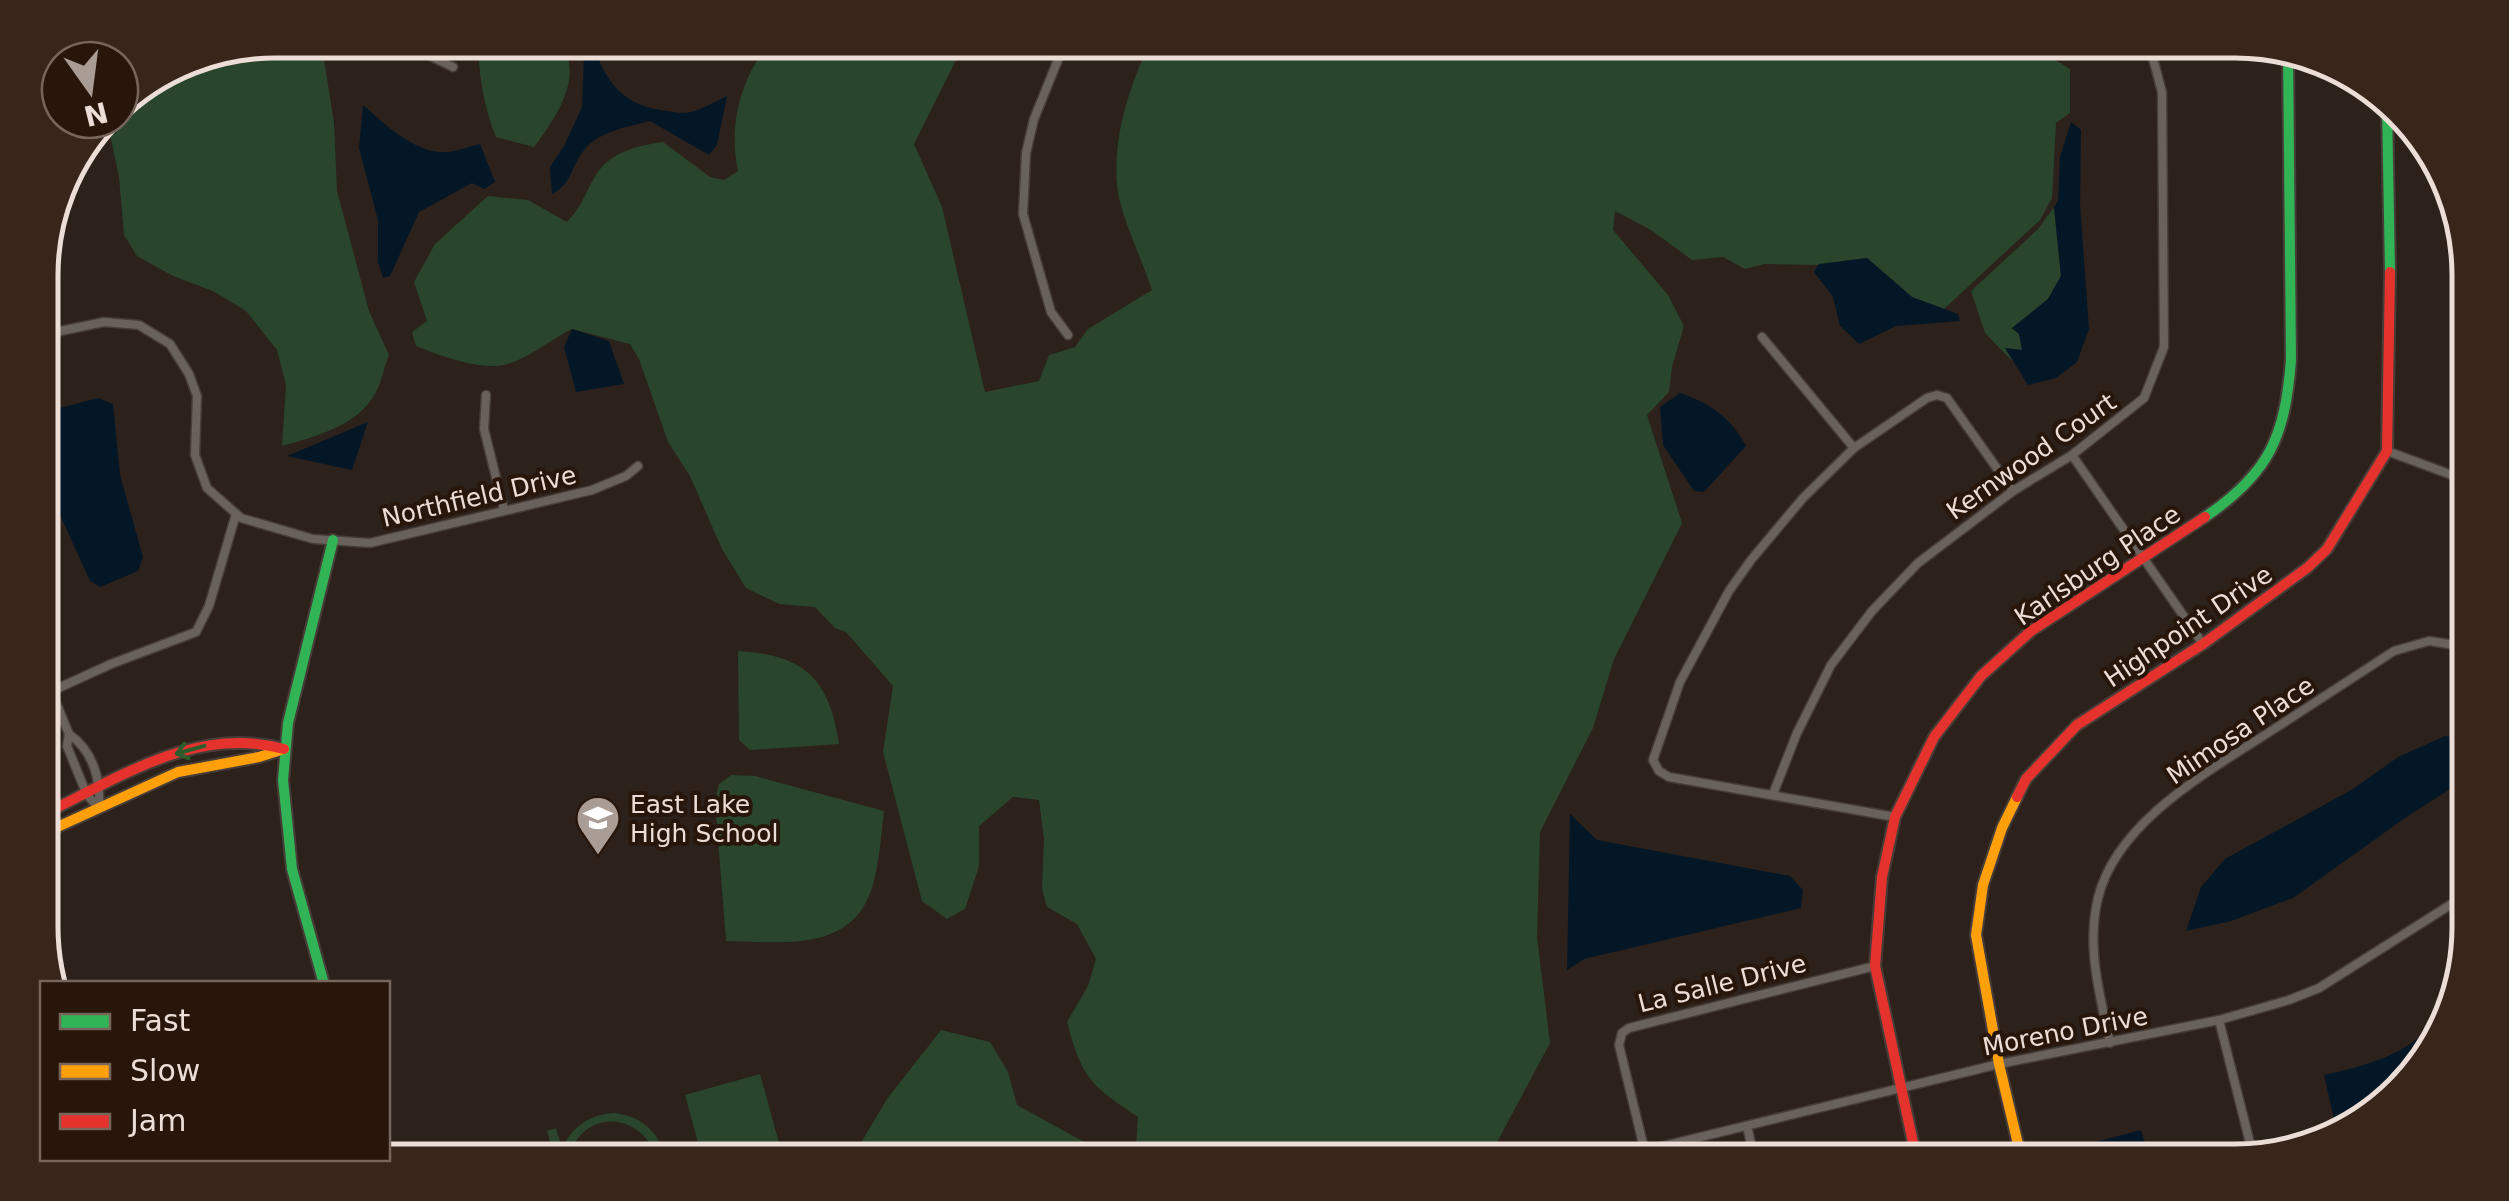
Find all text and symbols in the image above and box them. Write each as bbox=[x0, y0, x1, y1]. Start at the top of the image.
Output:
north arrow bbox=[40, 40, 140, 140]
text: N bbox=[81, 95, 111, 133]
street label: Kernwood Court bbox=[1941, 387, 2122, 526]
street label: Northfield Drive bbox=[379, 460, 579, 533]
street label: Karlsburg Place bbox=[2009, 499, 2186, 631]
street label: Highpoint Drive bbox=[2099, 560, 2278, 693]
street label: Mimosa Place bbox=[2161, 671, 2319, 790]
one-way arrow bbox=[174, 742, 206, 760]
place label: East Lake High School bbox=[630, 790, 778, 848]
school or university icon: East Lake High School bbox=[575, 795, 621, 856]
street label: La Salle Drive bbox=[1635, 949, 1809, 1018]
legend bbox=[40, 981, 390, 1161]
street label: Moreno Drive bbox=[1980, 1001, 2150, 1062]
text: Fast bbox=[130, 1003, 191, 1038]
text: Slow bbox=[130, 1053, 200, 1088]
text: Jam bbox=[128, 1103, 186, 1138]

